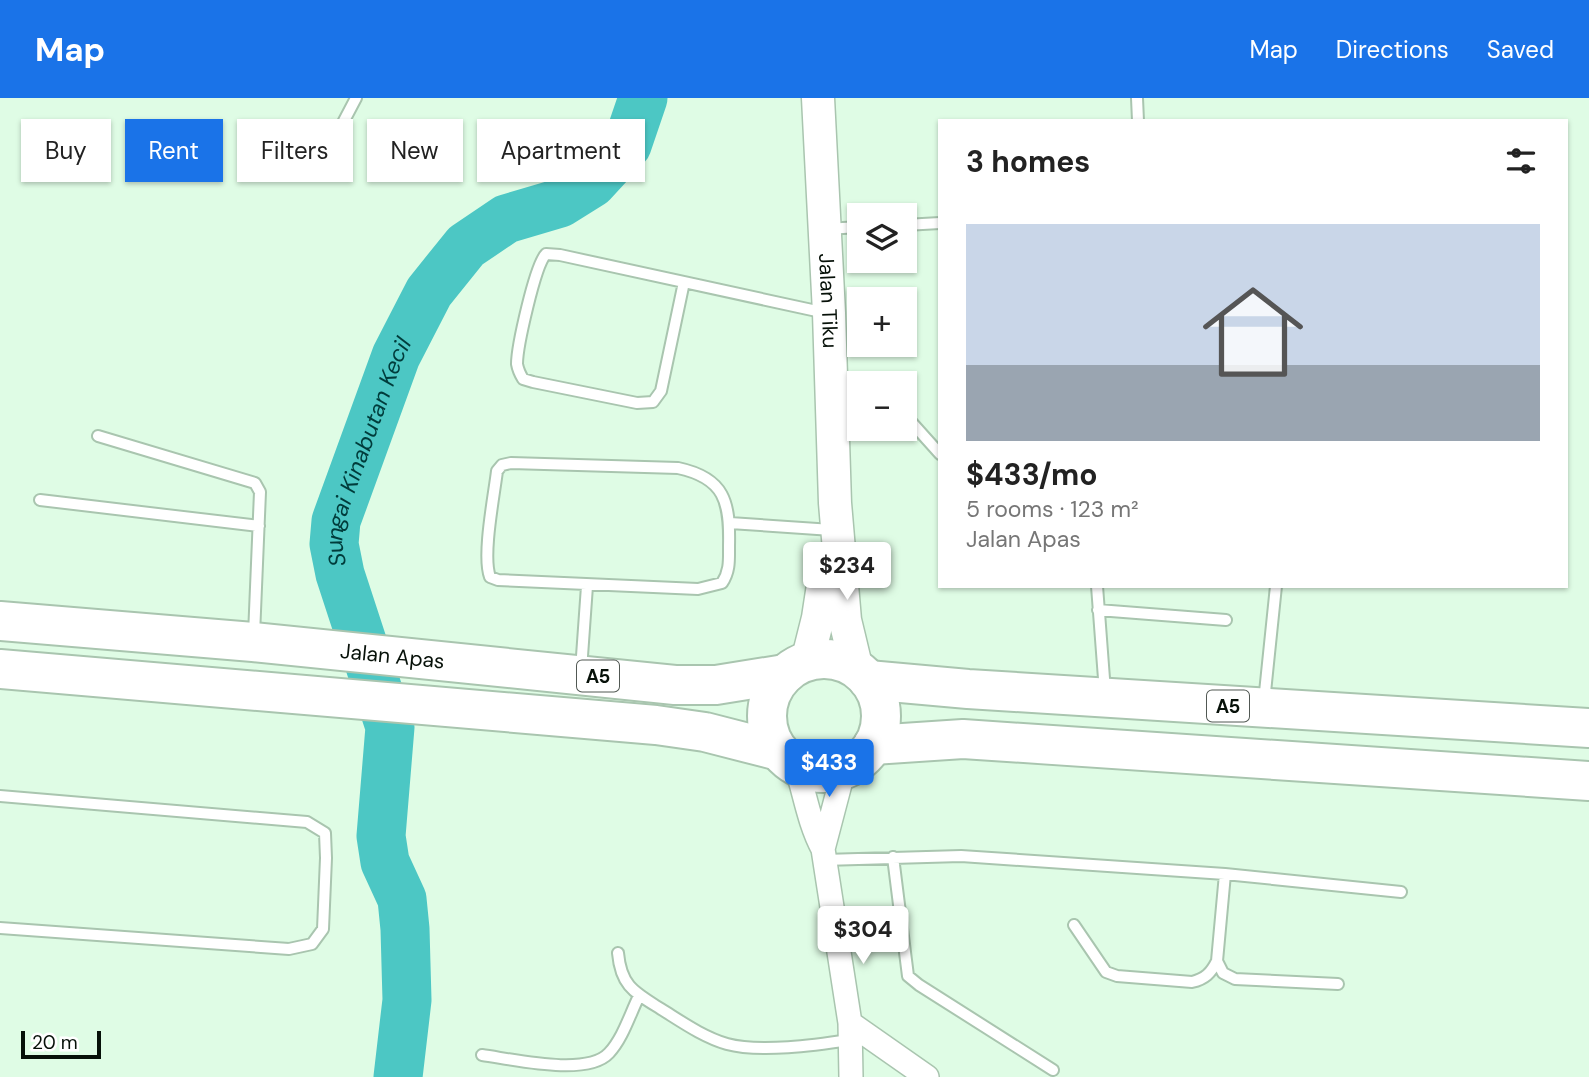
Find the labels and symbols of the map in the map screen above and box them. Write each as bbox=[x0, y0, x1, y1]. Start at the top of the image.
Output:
street label: Jalan Tiku bbox=[812, 252, 844, 349]
water label: Sungai Kinabutan Kecil bbox=[319, 331, 418, 569]
pin: $234 bbox=[806, 542, 888, 602]
street label: Jalan Apas bbox=[339, 637, 446, 675]
road number: A5 bbox=[577, 660, 619, 692]
road number: A5 bbox=[1207, 691, 1249, 722]
pin: $433 bbox=[788, 740, 870, 799]
pin: $304 bbox=[822, 906, 904, 966]
scale bar bbox=[21, 1028, 102, 1060]

